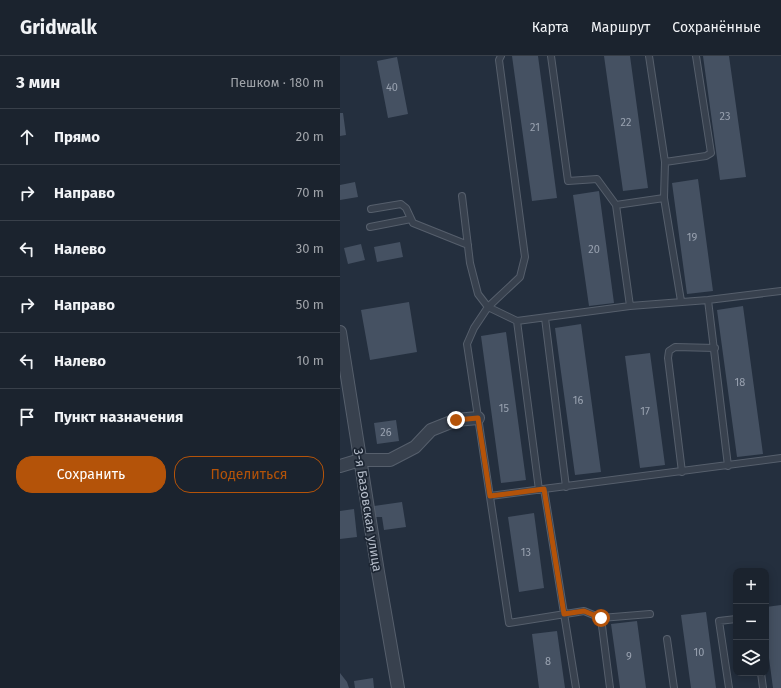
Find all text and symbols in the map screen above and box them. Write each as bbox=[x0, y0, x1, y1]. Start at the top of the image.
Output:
text: Gridwalk bbox=[20, 16, 97, 39]
text: Карта bbox=[532, 19, 569, 36]
text: Маршрут bbox=[591, 19, 650, 36]
text: Сохранённые bbox=[672, 19, 761, 36]
text: 3 мин bbox=[16, 72, 60, 93]
text: Пешком · 180 m bbox=[230, 75, 324, 90]
house number: 40 bbox=[386, 81, 398, 94]
house number: 23 bbox=[720, 110, 730, 123]
house number: 22 bbox=[621, 116, 631, 129]
house number: 21 bbox=[530, 121, 540, 134]
icon: ahead bbox=[16, 126, 38, 148]
text: Прямо bbox=[54, 128, 100, 146]
text: 20 m bbox=[296, 129, 324, 144]
icon: right bbox=[16, 182, 38, 204]
text: Направо bbox=[54, 184, 115, 202]
text: 70 m bbox=[297, 185, 324, 200]
house number: 19 bbox=[687, 231, 697, 244]
icon: left bbox=[16, 238, 38, 260]
text: Налево bbox=[54, 240, 106, 258]
text: 30 m bbox=[296, 241, 324, 256]
house number: 20 bbox=[588, 243, 600, 256]
icon: right bbox=[16, 294, 38, 316]
text: Направо bbox=[54, 296, 115, 314]
text: 50 m bbox=[296, 297, 324, 312]
icon: left bbox=[16, 350, 38, 372]
text: Налево bbox=[54, 352, 106, 370]
text: 10 m bbox=[297, 353, 324, 368]
house number: 18 bbox=[735, 376, 745, 389]
house number: 16 bbox=[573, 394, 583, 407]
house number: 15 bbox=[499, 402, 510, 415]
house number: 17 bbox=[640, 405, 650, 418]
icon: arrive bbox=[16, 406, 38, 428]
text: Пункт назначения bbox=[54, 408, 183, 426]
route end bbox=[447, 411, 465, 429]
house number: 26 bbox=[380, 426, 392, 439]
street label: 3-я Базовская улица bbox=[351, 447, 385, 573]
button: Сохранить bbox=[16, 456, 166, 493]
button: Поделиться bbox=[174, 456, 324, 493]
house number: 13 bbox=[521, 546, 531, 559]
map controls bbox=[733, 568, 769, 676]
button: + bbox=[733, 568, 769, 604]
button: − bbox=[733, 604, 769, 640]
route start bbox=[592, 609, 610, 627]
button: layers bbox=[733, 640, 769, 676]
house number: 10 bbox=[694, 646, 704, 659]
house number: 9 bbox=[626, 650, 632, 663]
house number: 8 bbox=[545, 655, 551, 668]

